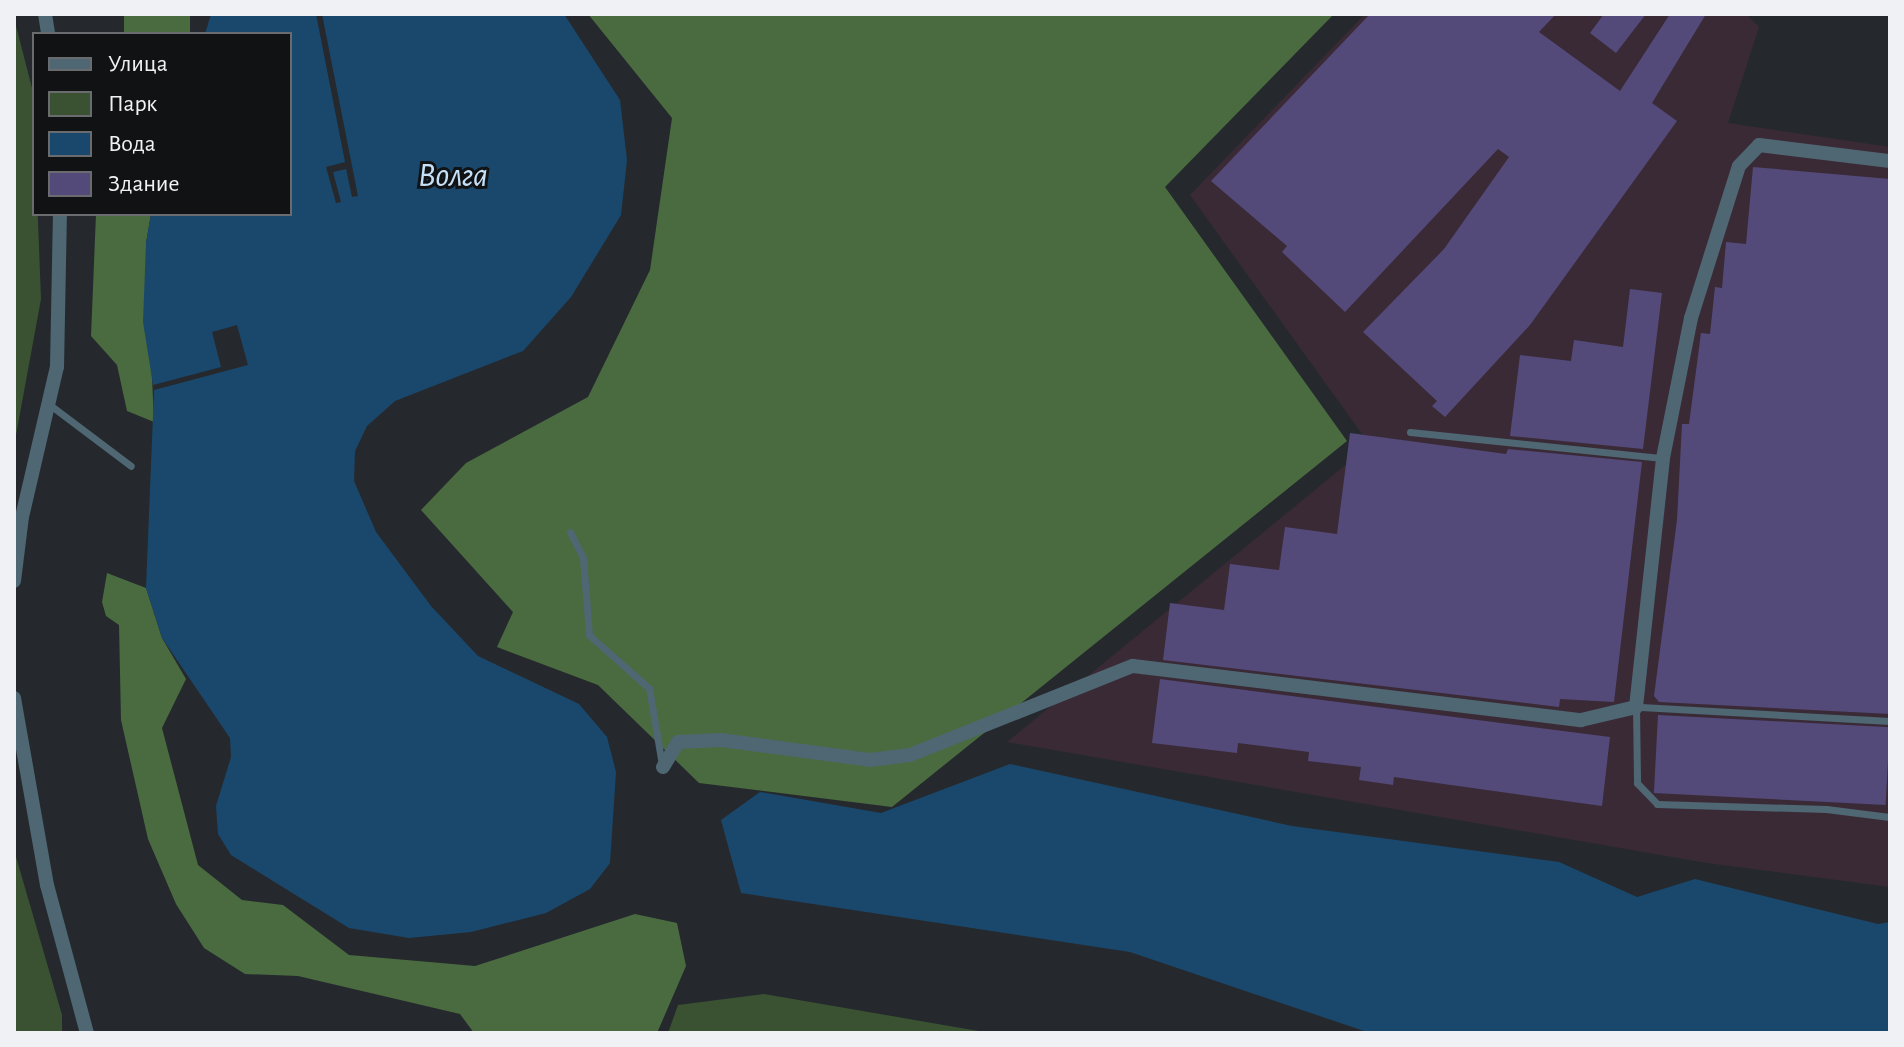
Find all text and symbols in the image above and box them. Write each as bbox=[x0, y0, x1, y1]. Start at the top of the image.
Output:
legend bbox=[32, 32, 292, 216]
text: Улица bbox=[108, 52, 168, 76]
text: Парк bbox=[108, 92, 157, 116]
text: Вода bbox=[108, 132, 156, 156]
water label: Волга bbox=[418, 157, 488, 197]
text: Здание bbox=[108, 172, 179, 196]

